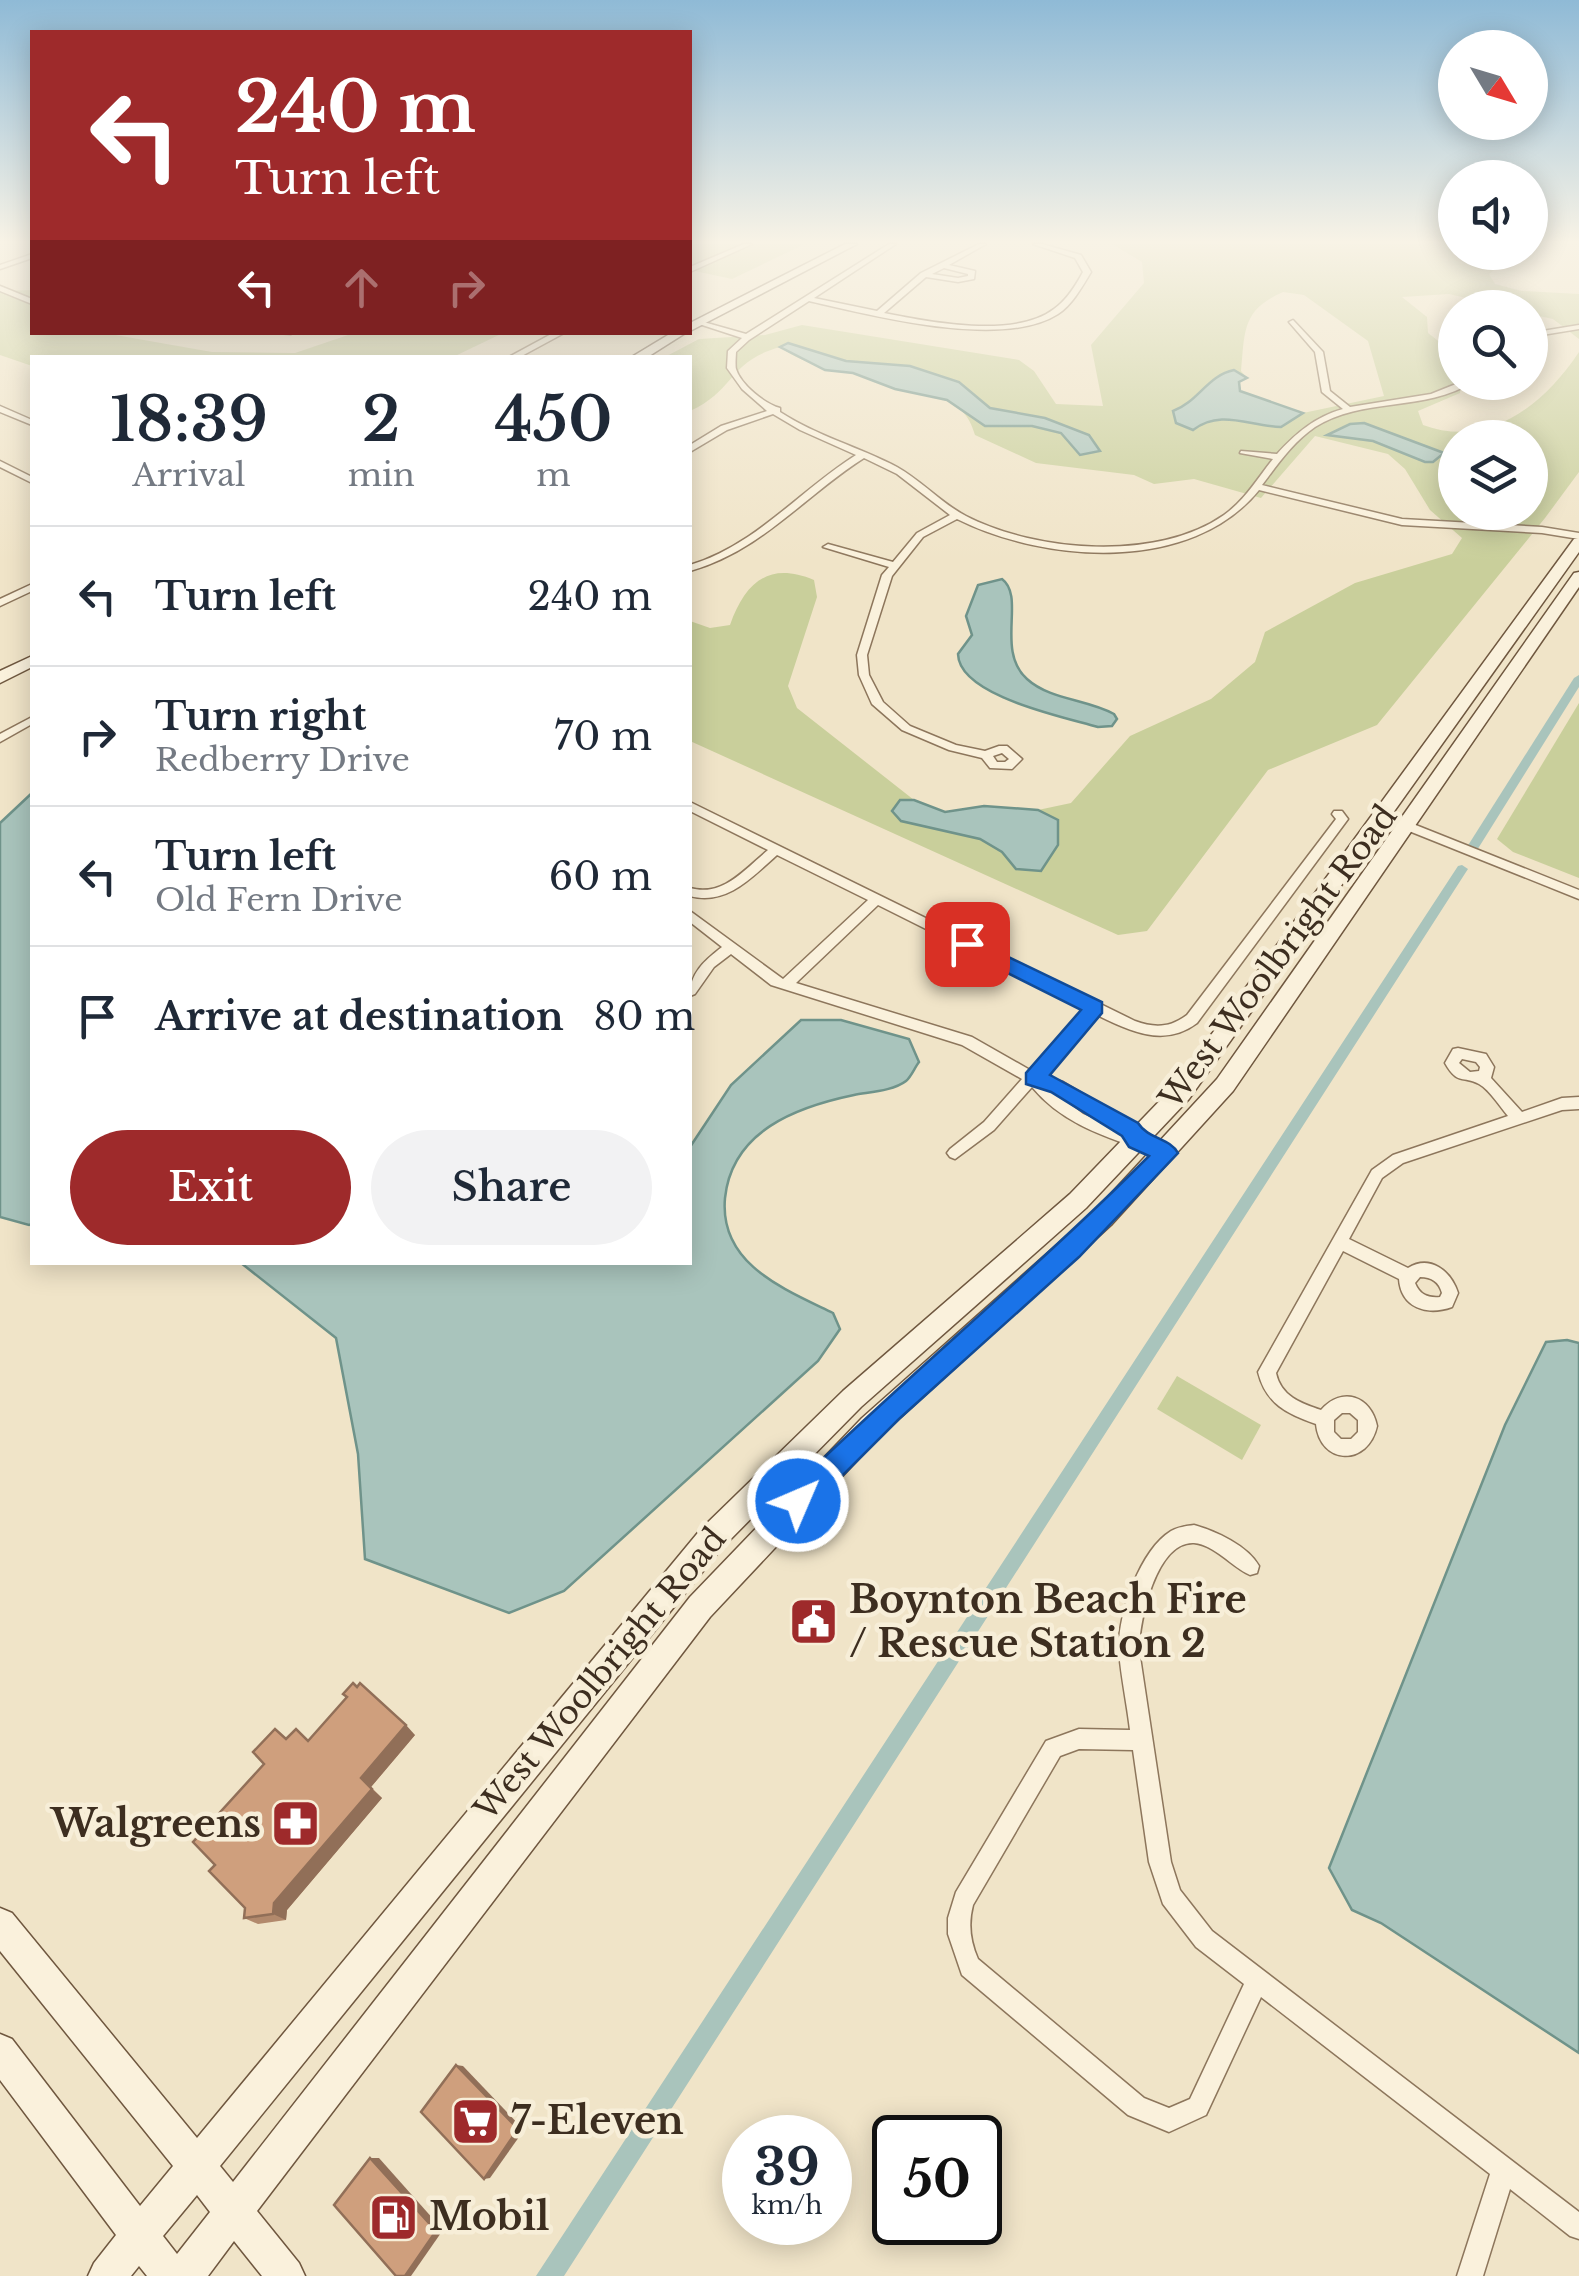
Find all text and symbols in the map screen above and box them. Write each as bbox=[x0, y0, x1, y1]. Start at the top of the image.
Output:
north arrow bbox=[1438, 30, 1548, 140]
map controls bbox=[1438, 30, 1548, 530]
text: 240 m bbox=[235, 64, 476, 151]
icon: left bbox=[70, 70, 200, 200]
text: Turn left bbox=[235, 150, 440, 206]
button: sound bbox=[1438, 160, 1548, 270]
icon: left bbox=[229, 260, 284, 315]
icon: ahead bbox=[334, 260, 389, 315]
icon: right bbox=[439, 260, 494, 315]
button: search bbox=[1438, 290, 1548, 400]
text: 18:39 bbox=[110, 383, 268, 457]
text: 2 bbox=[362, 383, 400, 457]
text: 450 bbox=[494, 383, 612, 457]
button: layers bbox=[1438, 420, 1548, 530]
text: Arrival bbox=[132, 455, 245, 495]
text: min bbox=[348, 455, 415, 495]
text: m bbox=[536, 455, 571, 495]
icon: left bbox=[70, 569, 125, 624]
text: Turn left bbox=[155, 573, 336, 620]
text: 240 m bbox=[528, 573, 652, 620]
text: Turn right bbox=[155, 693, 366, 740]
icon: right bbox=[70, 709, 125, 764]
text: 70 m bbox=[554, 713, 652, 760]
text: Redberry Drive bbox=[155, 740, 410, 780]
street label: West Woolbright Road bbox=[1150, 797, 1405, 1118]
text: Turn left bbox=[155, 833, 336, 880]
icon: left bbox=[70, 849, 125, 904]
text: 60 m bbox=[549, 853, 652, 900]
text: Old Fern Drive bbox=[155, 880, 403, 920]
pin bbox=[925, 902, 1010, 987]
icon: arrive bbox=[940, 917, 995, 972]
icon: arrive bbox=[70, 989, 125, 1044]
text: Arrive at destination bbox=[155, 993, 564, 1040]
text: 80 m bbox=[594, 993, 695, 1040]
button: Exit bbox=[70, 1130, 351, 1245]
button: Share bbox=[371, 1130, 652, 1245]
position arrow bbox=[746, 1449, 850, 1553]
street label: West Woolbright Road bbox=[465, 1519, 734, 1829]
place label: Boynton Beach Fire / Rescue Station 2 bbox=[849, 1576, 1247, 1667]
public building icon: Boynton Beach Fire / Rescue Station 2 bbox=[788, 1596, 840, 1648]
pharmacy icon: Walgreens bbox=[270, 1798, 322, 1850]
place label: Walgreens bbox=[49, 1800, 261, 1847]
supermarket icon: 7-Eleven bbox=[450, 2095, 502, 2147]
place label: 7-Eleven bbox=[511, 2097, 684, 2144]
speed limit sign: 50 bbox=[872, 2115, 1002, 2245]
text: 39 bbox=[754, 2136, 820, 2199]
text: km/h bbox=[752, 2190, 822, 2221]
fuel station icon: Mobil bbox=[368, 2191, 420, 2243]
place label: Mobil bbox=[429, 2193, 550, 2240]

